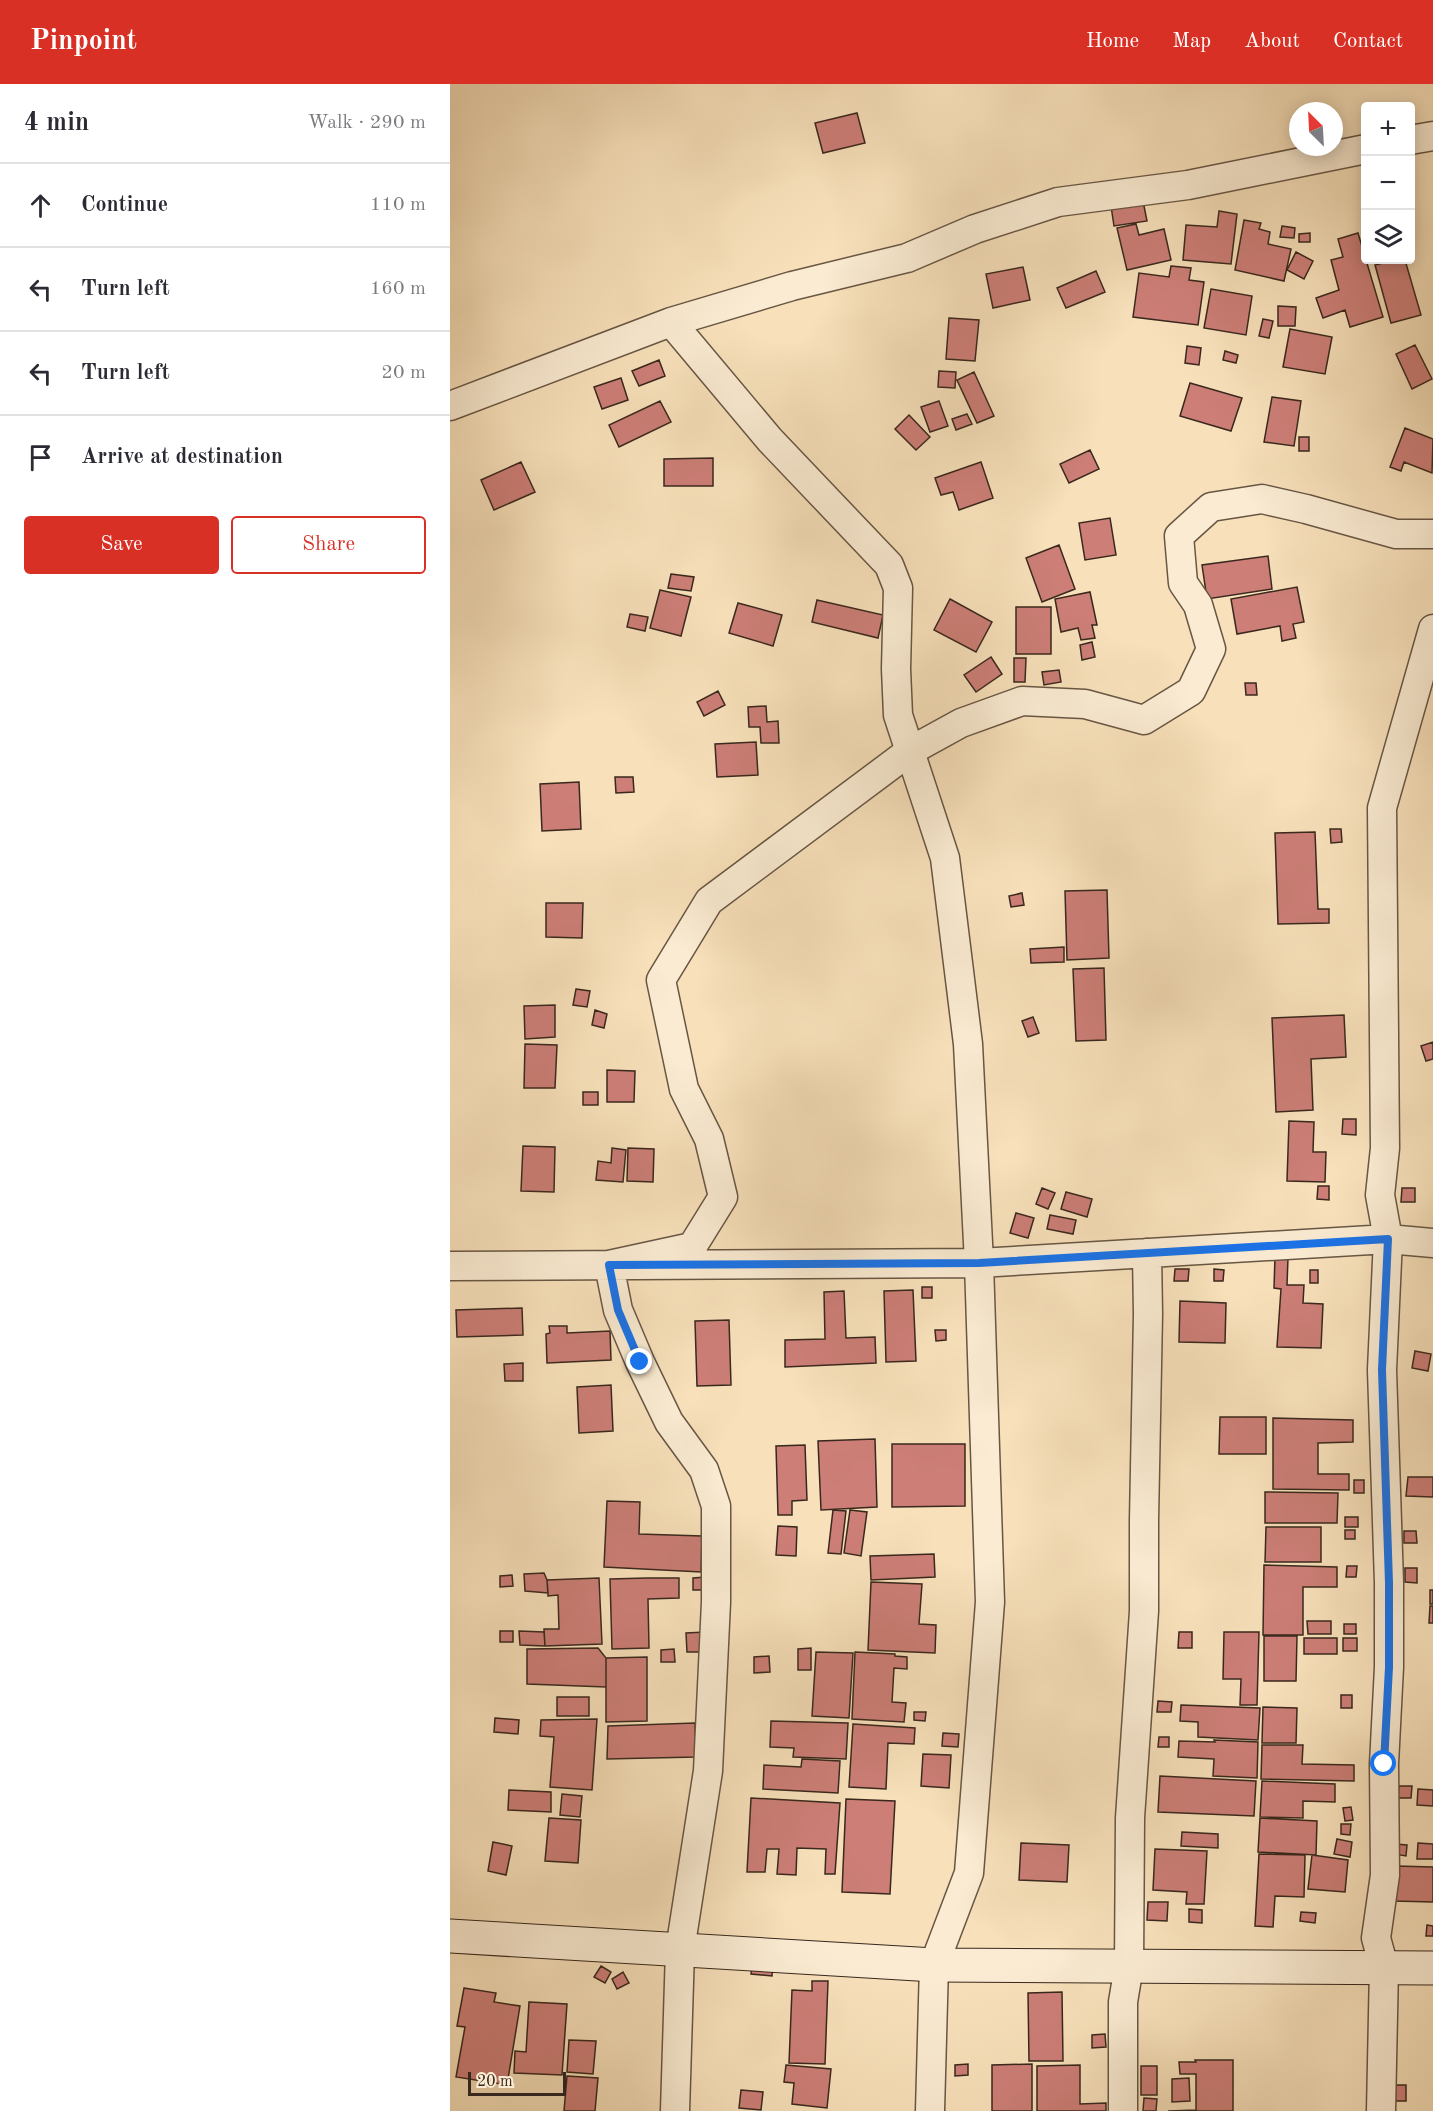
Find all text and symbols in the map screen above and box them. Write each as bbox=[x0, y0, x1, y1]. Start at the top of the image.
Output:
text: Pinpoint bbox=[30, 28, 137, 56]
text: Home bbox=[1086, 31, 1139, 52]
text: Map bbox=[1172, 31, 1211, 52]
text: About bbox=[1244, 31, 1300, 52]
text: Contact bbox=[1333, 31, 1403, 52]
north arrow bbox=[1289, 102, 1343, 156]
map controls bbox=[1361, 102, 1415, 264]
button: + bbox=[1361, 102, 1415, 156]
text: 4 min bbox=[24, 110, 89, 136]
text: Walk · 290 m bbox=[307, 113, 426, 133]
button: − bbox=[1361, 156, 1415, 210]
icon: ahead bbox=[24, 189, 57, 222]
text: Continue bbox=[81, 194, 168, 216]
text: 110 m bbox=[370, 195, 426, 215]
button: layers bbox=[1361, 210, 1415, 264]
icon: left bbox=[24, 273, 57, 306]
text: Turn left bbox=[81, 278, 170, 300]
text: 160 m bbox=[370, 279, 426, 299]
icon: left bbox=[24, 357, 57, 390]
text: Turn left bbox=[81, 362, 170, 384]
text: 20 m bbox=[381, 363, 426, 383]
icon: arrive bbox=[24, 441, 57, 474]
text: Arrive at destination bbox=[81, 446, 283, 468]
button: Save bbox=[24, 516, 219, 574]
button: Share bbox=[231, 516, 426, 574]
route end bbox=[626, 1348, 652, 1374]
route start bbox=[1370, 1750, 1396, 1776]
scale bar bbox=[468, 2069, 566, 2096]
text: 20 m bbox=[477, 2074, 513, 2090]

